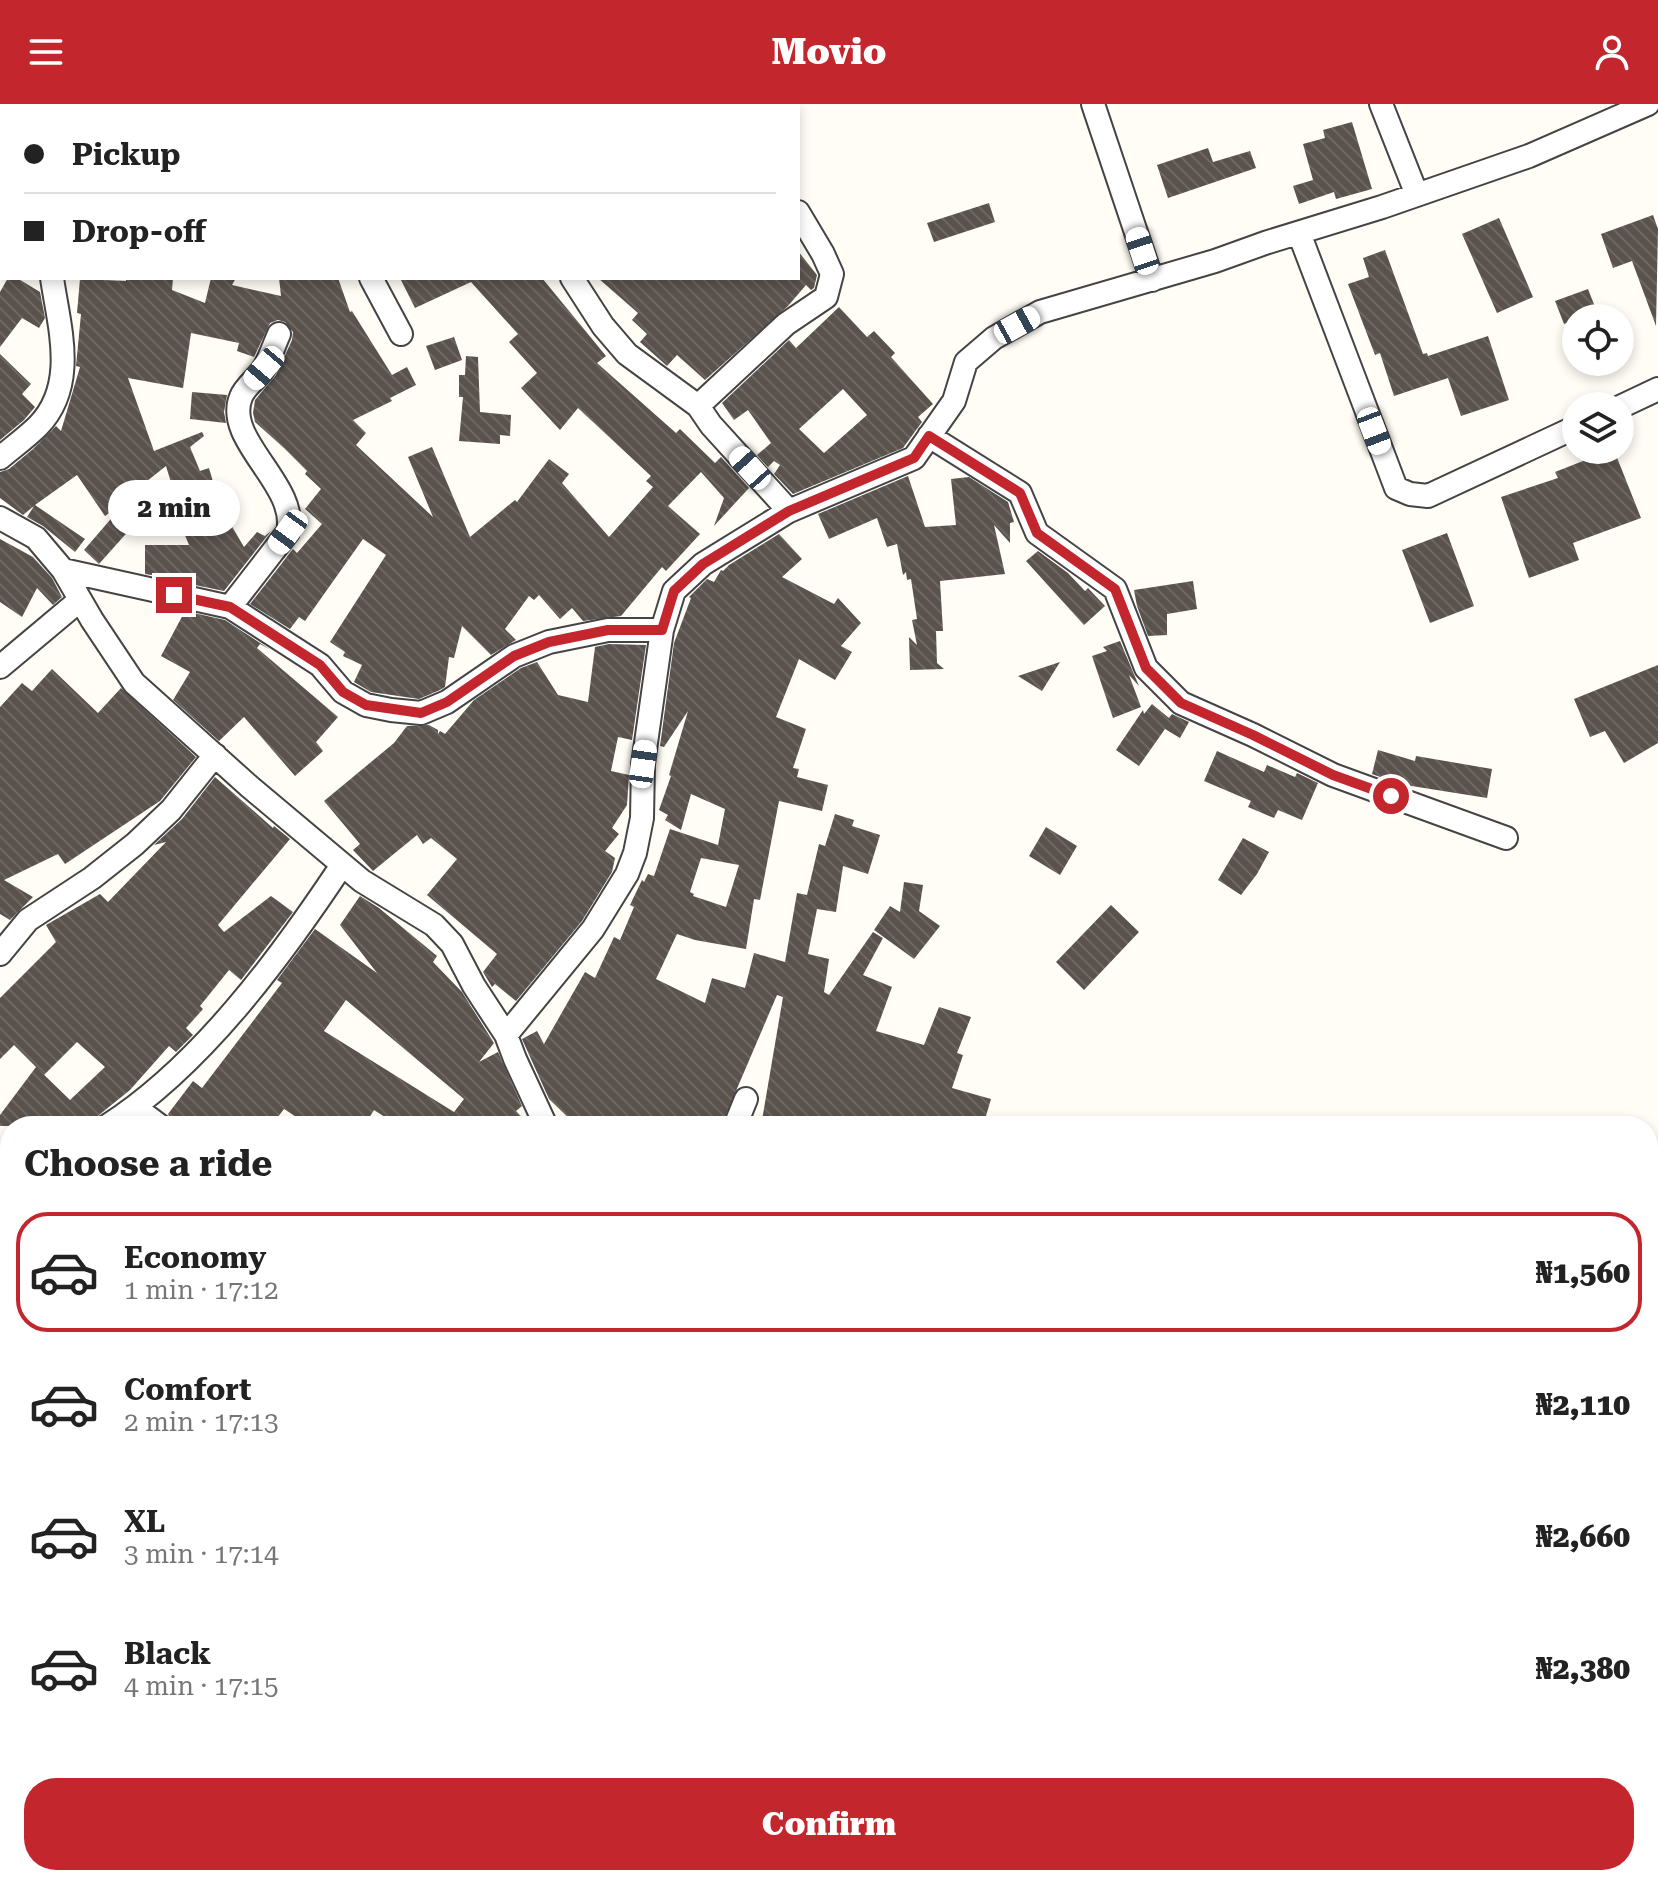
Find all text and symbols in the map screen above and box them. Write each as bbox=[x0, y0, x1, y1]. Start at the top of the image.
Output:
icon: menu bbox=[24, 30, 68, 74]
icon: person bbox=[1590, 30, 1634, 74]
text: Movio bbox=[772, 31, 886, 73]
text: Pickup bbox=[72, 137, 180, 172]
text: Drop-off bbox=[72, 214, 206, 249]
car bbox=[1123, 224, 1161, 278]
car bbox=[990, 303, 1044, 347]
map controls bbox=[1562, 304, 1634, 464]
button: locate bbox=[1562, 304, 1634, 376]
car bbox=[239, 342, 289, 394]
button: layers bbox=[1562, 392, 1634, 464]
car bbox=[1354, 404, 1394, 458]
car bbox=[725, 442, 775, 494]
callout: 2 min bbox=[108, 479, 240, 535]
text: 2 min bbox=[137, 493, 211, 523]
car bbox=[264, 506, 312, 558]
route end bbox=[156, 577, 192, 613]
car bbox=[628, 739, 658, 789]
route start bbox=[1373, 778, 1409, 814]
text: Choose a ride bbox=[24, 1143, 272, 1185]
icon: car bbox=[28, 1236, 100, 1308]
text: Economy bbox=[124, 1240, 266, 1275]
text: ₦1,560 bbox=[1536, 1255, 1630, 1290]
text: 1 min · 17:12 bbox=[124, 1275, 279, 1305]
icon: car bbox=[28, 1368, 100, 1440]
text: Comfort bbox=[124, 1372, 251, 1407]
text: ₦2,110 bbox=[1536, 1387, 1630, 1422]
text: 2 min · 17:13 bbox=[124, 1407, 279, 1437]
icon: car bbox=[28, 1500, 100, 1572]
text: XL bbox=[124, 1504, 165, 1539]
text: ₦2,660 bbox=[1536, 1519, 1630, 1554]
text: 3 min · 17:14 bbox=[124, 1539, 279, 1569]
icon: car bbox=[28, 1632, 100, 1704]
text: Black bbox=[124, 1636, 211, 1671]
text: ₦2,380 bbox=[1536, 1651, 1630, 1686]
text: 4 min · 17:15 bbox=[124, 1671, 279, 1701]
button: Confirm bbox=[24, 1778, 1634, 1870]

